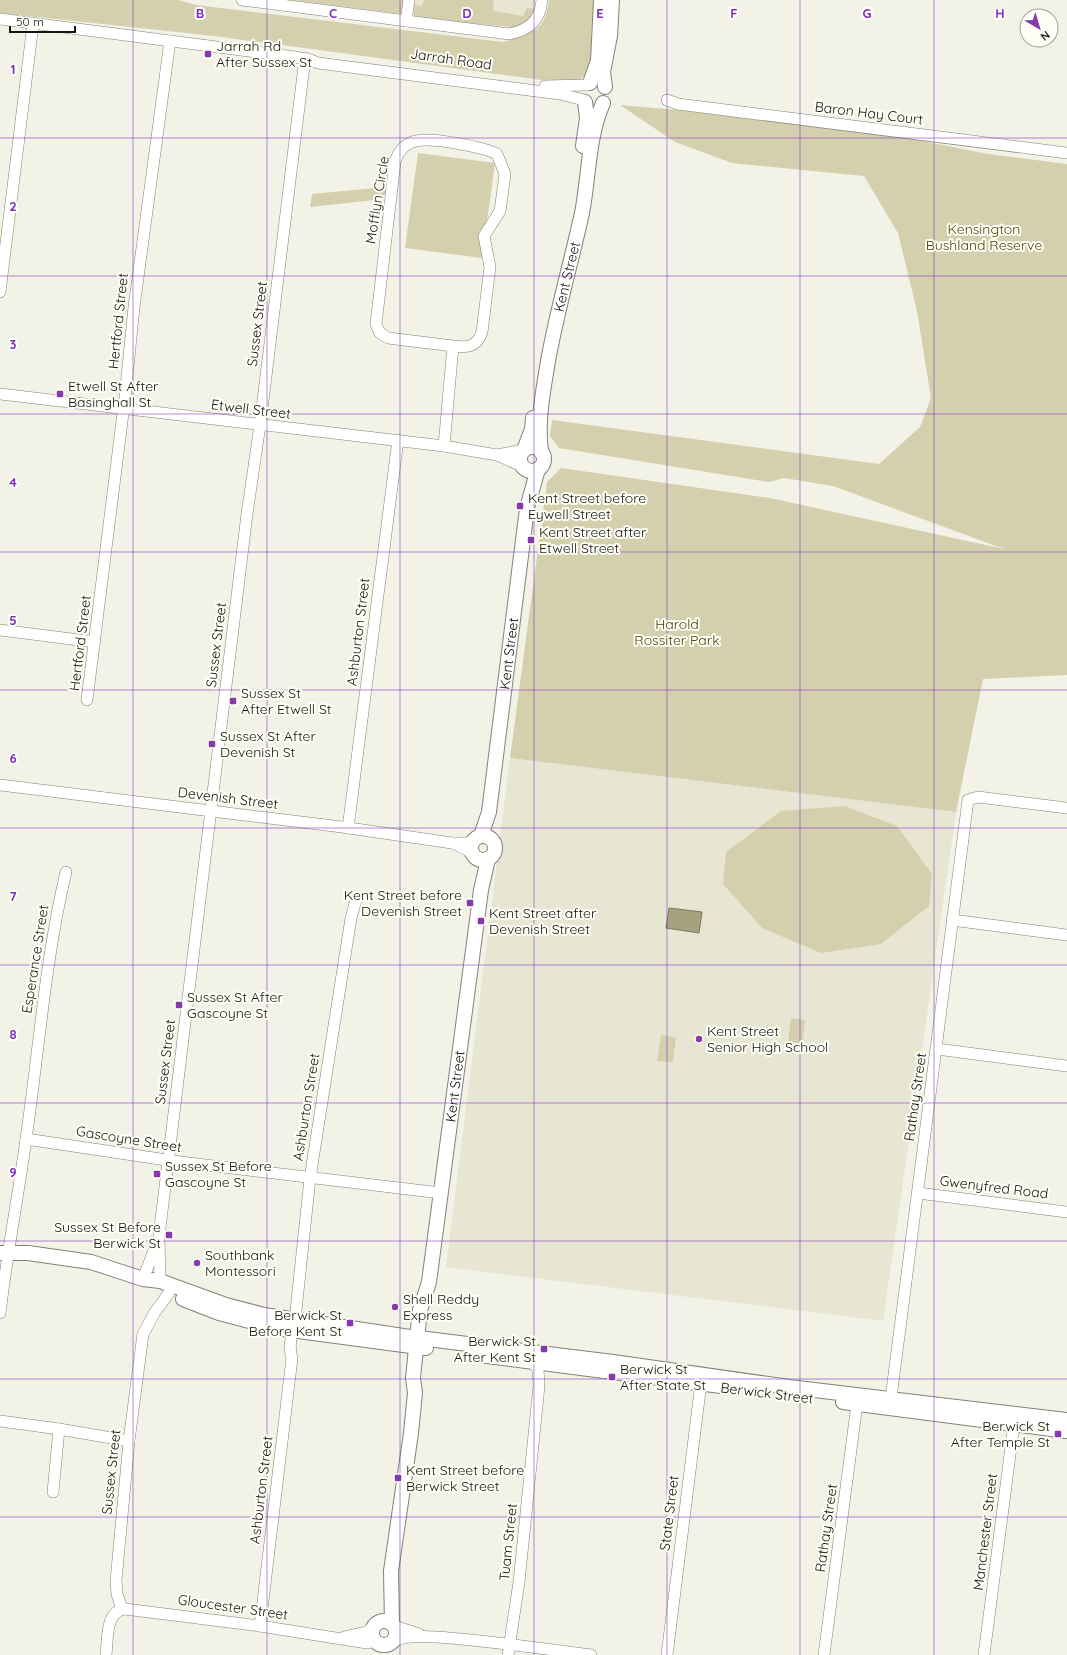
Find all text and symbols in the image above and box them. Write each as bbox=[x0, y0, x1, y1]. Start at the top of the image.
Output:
text: B bbox=[196, 5, 204, 21]
text: C bbox=[329, 5, 337, 21]
text: D bbox=[462, 5, 472, 21]
text: E bbox=[596, 5, 604, 21]
text: F bbox=[730, 5, 738, 21]
text: G bbox=[862, 5, 872, 21]
text: H bbox=[995, 5, 1005, 21]
scale bar bbox=[10, 8, 75, 34]
north arrow bbox=[1019, 8, 1059, 48]
text: 50 m bbox=[16, 14, 44, 29]
text: N bbox=[1038, 28, 1053, 44]
place label: Jarrah Rd After Sussex St bbox=[216, 37, 312, 71]
street label: Jarrah Road bbox=[409, 44, 493, 74]
marker: Jarrah Rd After Sussex St bbox=[203, 49, 213, 59]
text: 1 bbox=[10, 61, 16, 77]
street label: Baron Hay Court bbox=[814, 97, 924, 129]
street label: Mofflyn Circle bbox=[361, 155, 393, 245]
text: 2 bbox=[9, 198, 17, 214]
park label: Kensington Bushland Reserve bbox=[926, 220, 1042, 254]
street label: Kent Street bbox=[550, 239, 584, 314]
street label: Hertford Street bbox=[104, 272, 132, 370]
street label: Sussex Street bbox=[243, 280, 271, 368]
text: 3 bbox=[10, 336, 17, 352]
place label: Etwell St After Basinghall St bbox=[68, 377, 159, 411]
marker: Etwell St After Basinghall St bbox=[55, 389, 65, 399]
street label: Etwell Street bbox=[210, 395, 292, 423]
text: 4 bbox=[9, 474, 17, 490]
place label: Kent Street before Eywell Street bbox=[528, 489, 646, 523]
marker: Kent Street before Eywell Street bbox=[515, 501, 525, 511]
place label: Kent Street after Etwell Street bbox=[539, 523, 647, 557]
marker: Kent Street after Etwell Street bbox=[526, 535, 536, 545]
street label: Ashburton Street bbox=[342, 577, 374, 687]
street label: Hertford Street bbox=[65, 594, 95, 692]
street label: Sussex Street bbox=[202, 601, 230, 689]
text: 5 bbox=[9, 612, 17, 628]
park label: Harold Rossiter Park bbox=[634, 615, 720, 649]
street label: Kent Street bbox=[495, 616, 522, 690]
place label: Sussex St After Etwell St bbox=[241, 684, 332, 718]
marker: Sussex St After Etwell St bbox=[228, 696, 238, 706]
place label: Sussex St After Devenish St bbox=[220, 727, 317, 761]
marker: Sussex St After Devenish St bbox=[207, 739, 217, 749]
text: 6 bbox=[9, 750, 17, 766]
street label: Devenish Street bbox=[177, 783, 279, 813]
place label: Kent Street before Devenish Street bbox=[344, 886, 462, 920]
text: 7 bbox=[9, 888, 17, 904]
marker: Kent Street before Devenish Street bbox=[465, 898, 475, 908]
street label: Esperance Street bbox=[18, 903, 53, 1015]
place label: Kent Street after Devenish Street bbox=[489, 904, 597, 938]
marker: Kent Street after Devenish Street bbox=[476, 916, 486, 926]
place label: Sussex St After Gascoyne St bbox=[187, 988, 284, 1022]
marker: Sussex St After Gascoyne St bbox=[174, 1000, 184, 1010]
street label: Sussex Street bbox=[151, 1018, 179, 1106]
place label: Kent Street Senior High School bbox=[707, 1022, 828, 1056]
text: 8 bbox=[9, 1026, 17, 1042]
marker: Kent Street Senior High School bbox=[694, 1034, 704, 1044]
street label: Kent Street bbox=[441, 1049, 469, 1123]
street label: Rathay Street bbox=[900, 1051, 930, 1142]
street label: Ashburton Street bbox=[289, 1052, 323, 1162]
street label: Gascoyne Street bbox=[75, 1122, 183, 1156]
place label: Sussex St Before Gascoyne St bbox=[165, 1157, 272, 1191]
text: 9 bbox=[9, 1164, 17, 1180]
marker: Sussex St Before Gascoyne St bbox=[152, 1169, 162, 1179]
street label: Gwenyfred Road bbox=[939, 1171, 1049, 1203]
place label: Sussex St Before Berwick St bbox=[54, 1218, 161, 1252]
marker: Sussex St Before Berwick St bbox=[164, 1230, 174, 1240]
place label: Southbank Montessori bbox=[205, 1246, 276, 1280]
marker: Southbank Montessori bbox=[192, 1258, 202, 1268]
place label: Shell Reddy Express bbox=[403, 1290, 479, 1324]
marker: Shell Reddy Express bbox=[390, 1302, 400, 1312]
place label: Berwick St Before Kent St bbox=[249, 1306, 342, 1340]
marker: Berwick St Before Kent St bbox=[345, 1318, 355, 1328]
place label: Berwick St After Kent St bbox=[454, 1332, 536, 1366]
marker: Berwick St After Kent St bbox=[539, 1344, 549, 1354]
place label: Berwick St After State St bbox=[620, 1360, 706, 1394]
marker: Berwick St After State St bbox=[607, 1372, 617, 1382]
street label: Berwick Street bbox=[720, 1378, 815, 1408]
place label: Berwick St After Temple St bbox=[951, 1417, 1050, 1451]
street label: Sussex Street bbox=[98, 1428, 124, 1516]
marker: Berwick St After Temple St bbox=[1053, 1429, 1063, 1439]
street label: Ashburton Street bbox=[245, 1435, 277, 1545]
place label: Kent Street before Berwick Street bbox=[406, 1461, 524, 1495]
street label: Manchester Street bbox=[969, 1472, 1001, 1592]
marker: Kent Street before Berwick Street bbox=[393, 1473, 403, 1483]
street label: State Street bbox=[655, 1474, 683, 1552]
street label: Rathay Street bbox=[811, 1482, 841, 1573]
street label: Tuam Street bbox=[495, 1502, 521, 1582]
street label: Gloucester Street bbox=[177, 1590, 289, 1624]

